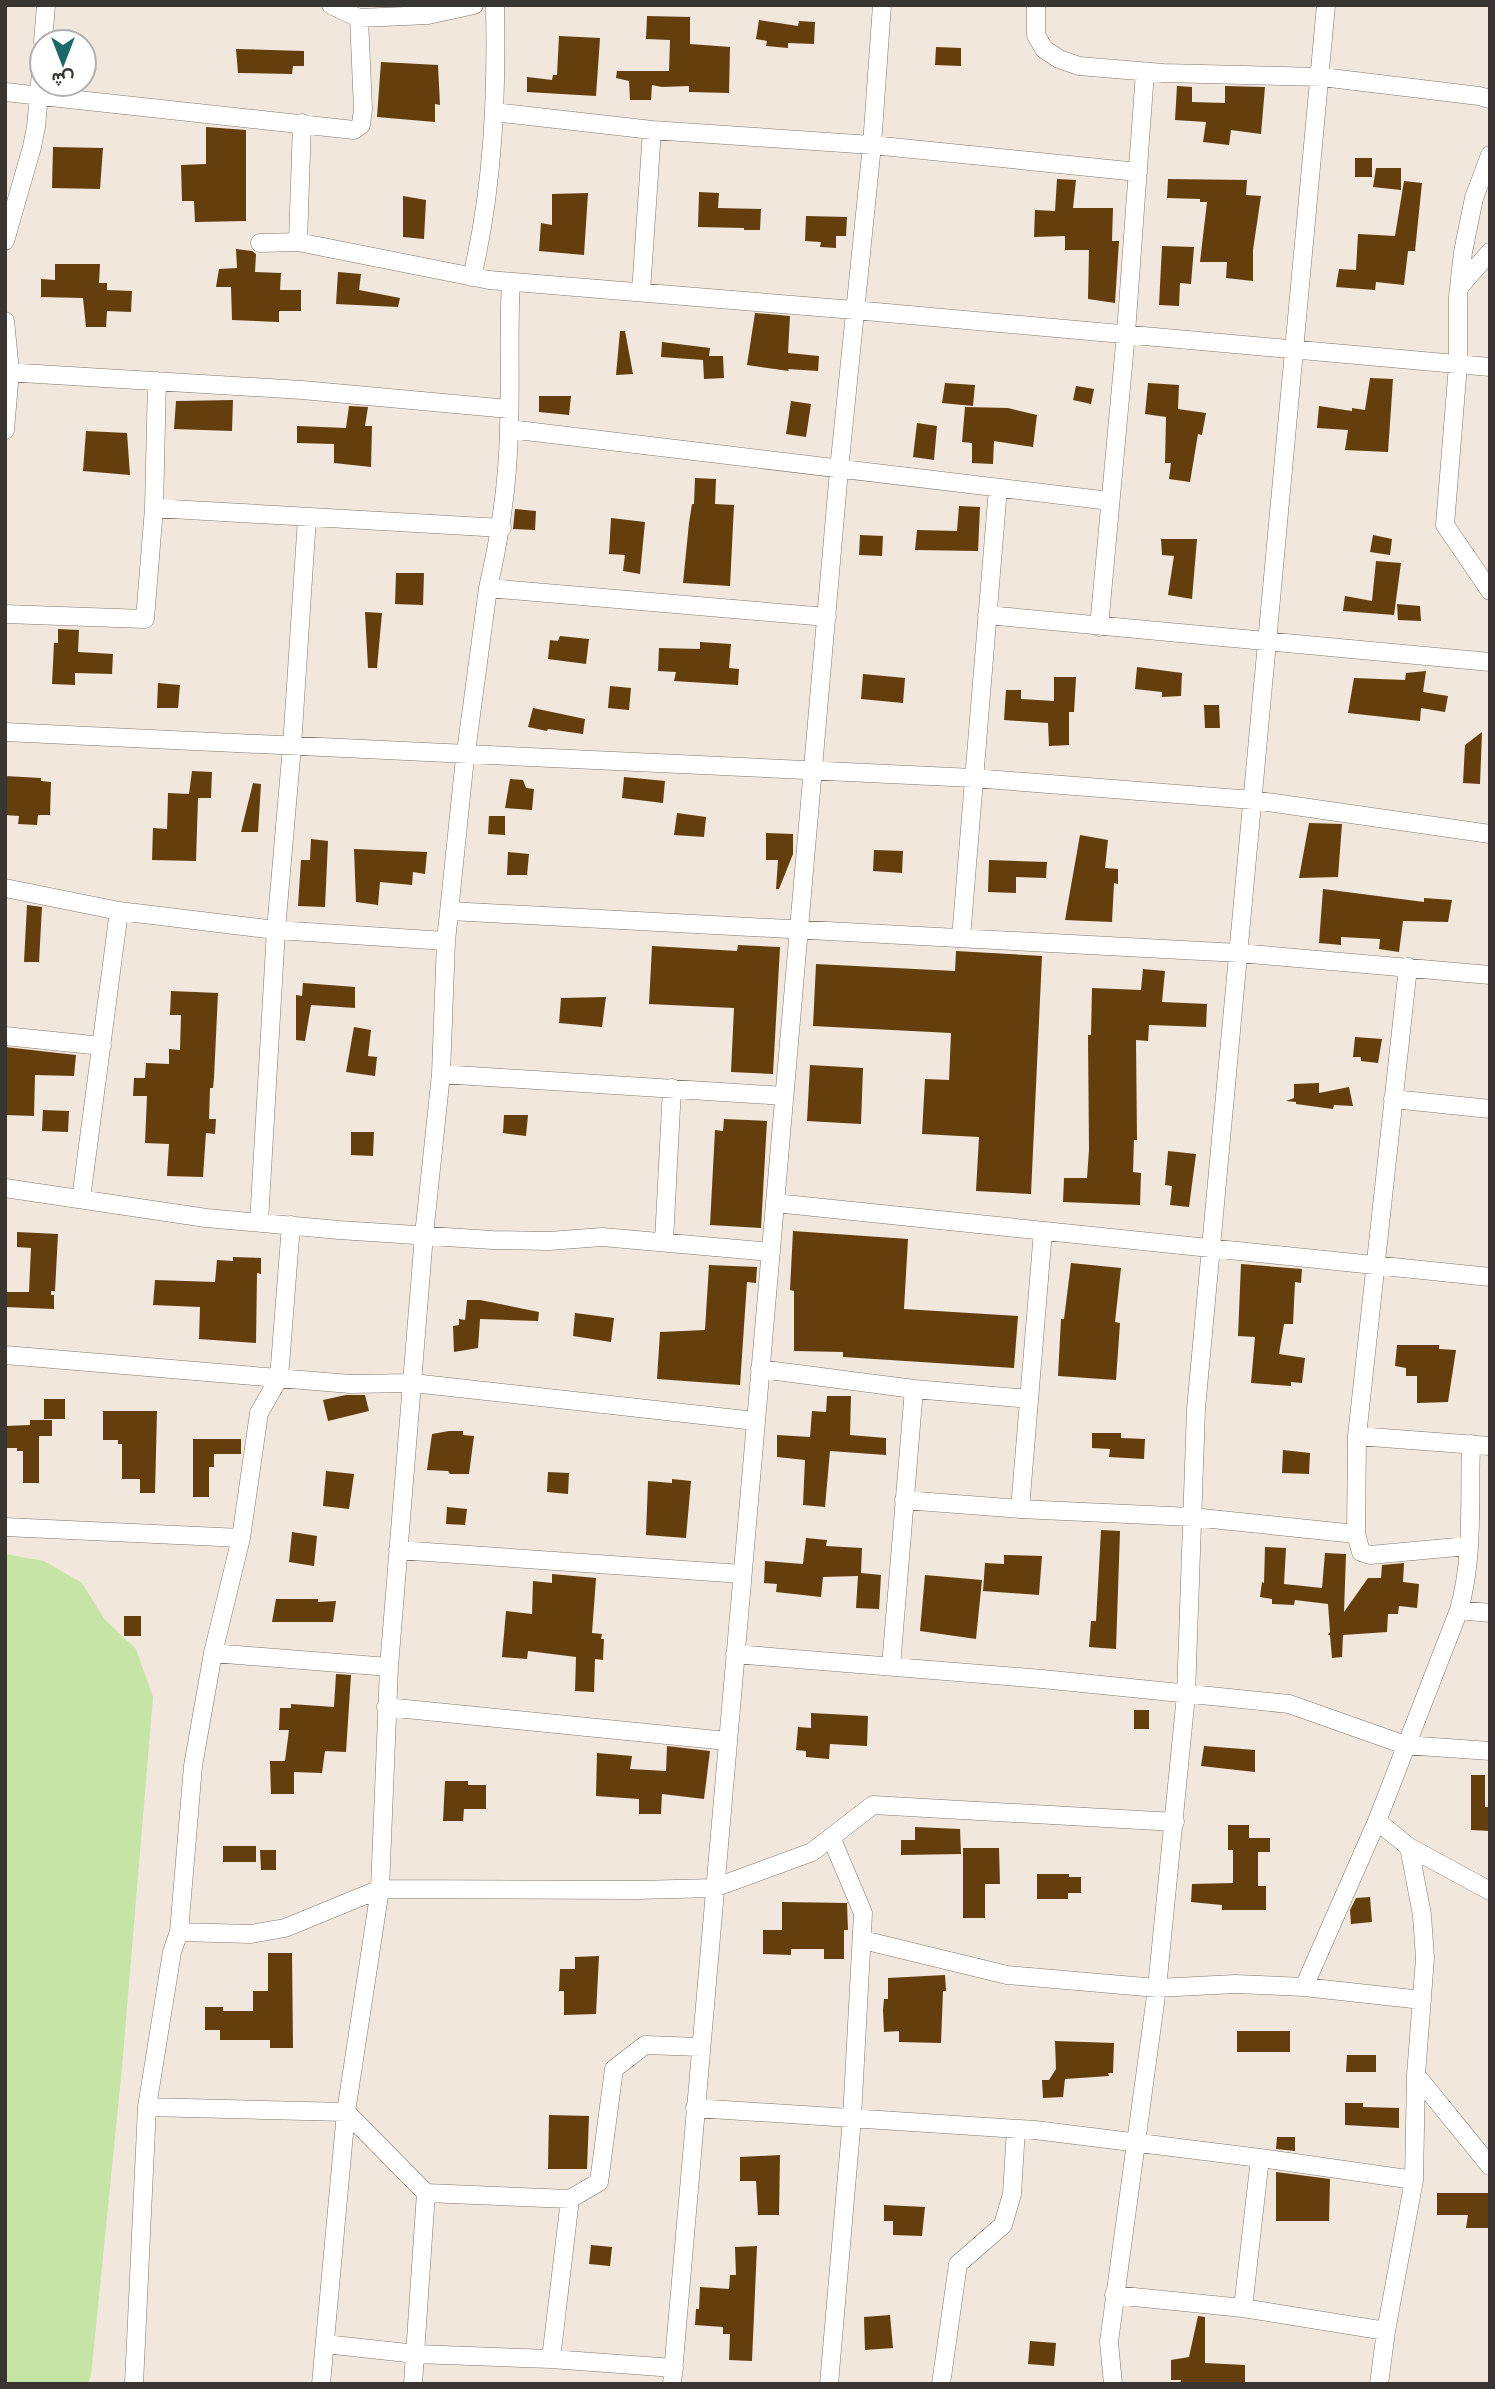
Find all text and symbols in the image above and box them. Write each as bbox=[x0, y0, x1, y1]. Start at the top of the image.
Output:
north arrow bbox=[28, 28, 98, 98]
text: ش bbox=[51, 67, 74, 93]

